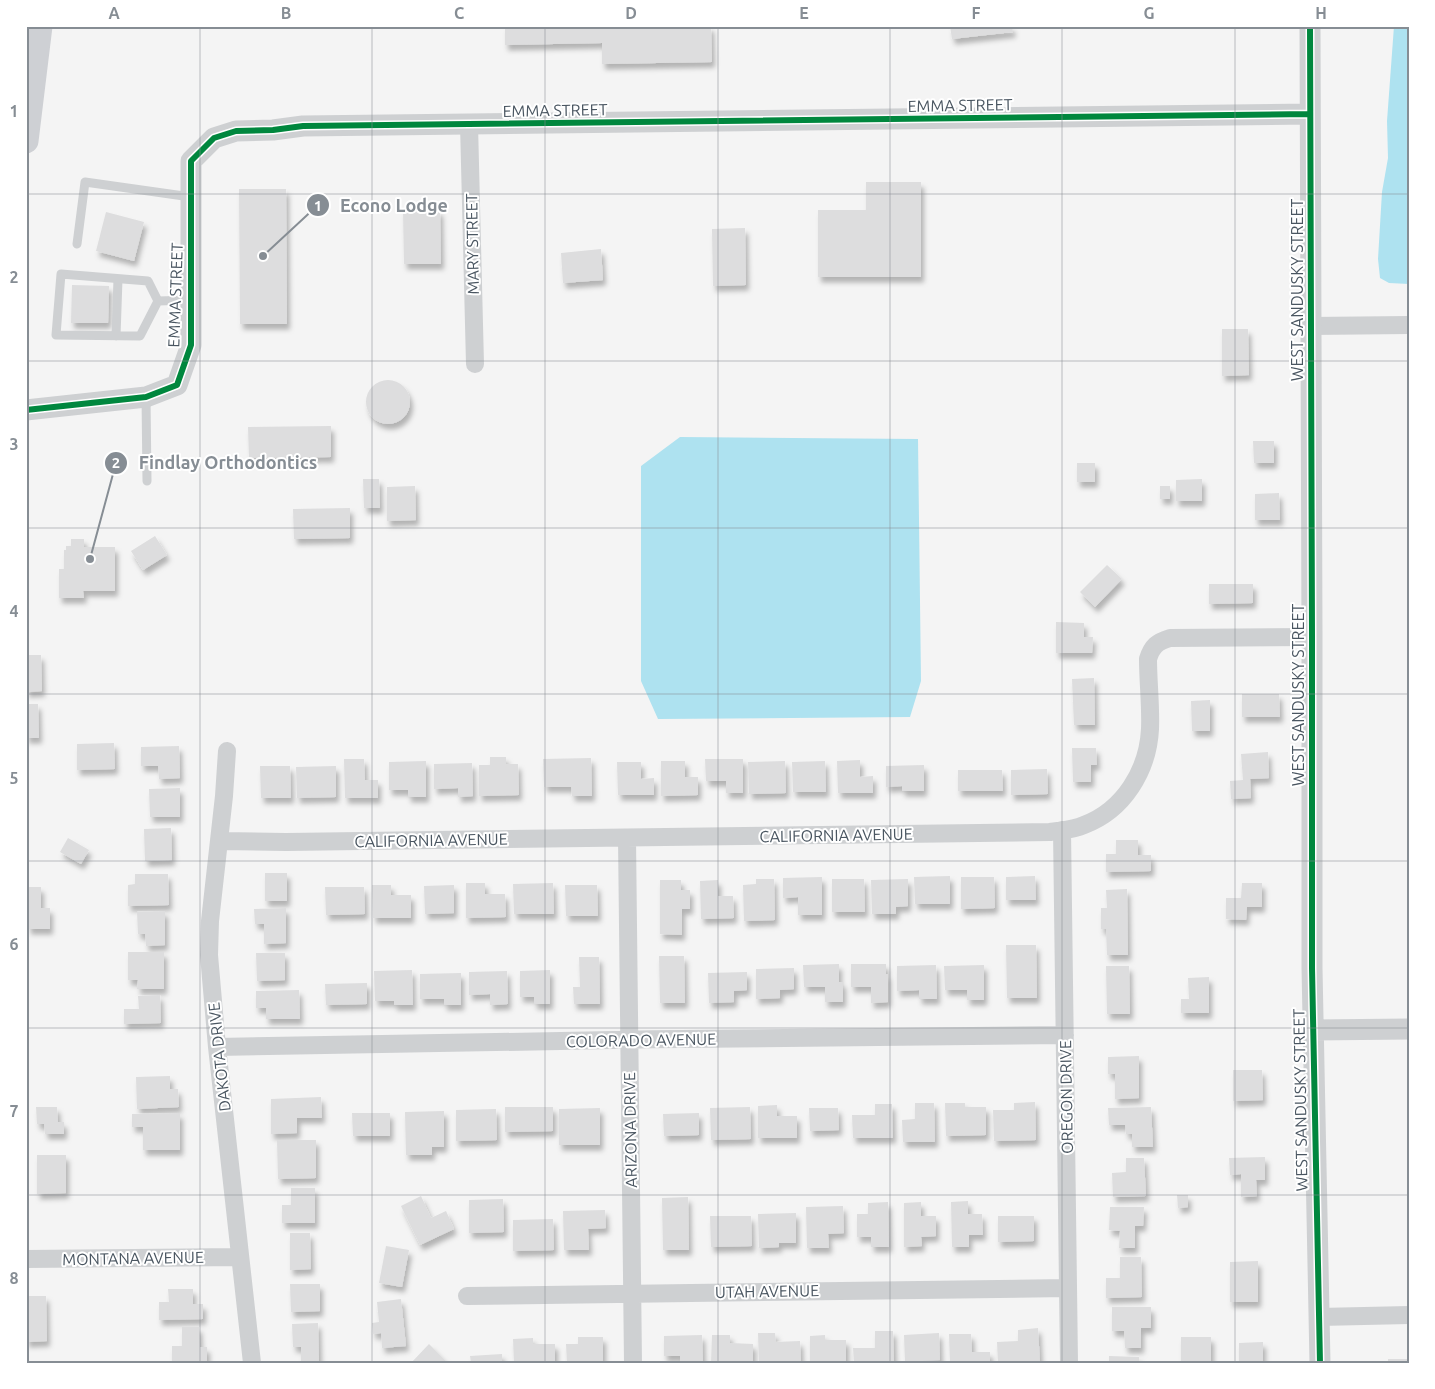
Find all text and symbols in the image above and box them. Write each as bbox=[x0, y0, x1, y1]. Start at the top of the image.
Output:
text: A bbox=[108, 4, 120, 22]
text: B bbox=[281, 4, 291, 22]
text: C bbox=[454, 4, 464, 22]
text: D bbox=[625, 4, 637, 22]
text: E bbox=[799, 4, 809, 22]
text: F bbox=[972, 4, 981, 22]
text: G bbox=[1143, 4, 1155, 22]
text: H bbox=[1315, 4, 1327, 22]
street label: EMMA STREET bbox=[907, 95, 1013, 115]
street label: EMMA STREET bbox=[502, 100, 608, 120]
text: 1 bbox=[9, 102, 19, 120]
callout: Econo Lodge bbox=[305, 189, 458, 222]
street label: MARY STREET bbox=[462, 193, 482, 295]
text: Econo Lodge bbox=[340, 195, 448, 215]
text: 1 bbox=[314, 197, 322, 214]
street label: WEST SANDUSKY STREET bbox=[1288, 199, 1306, 381]
street label: EMMA STREET bbox=[164, 242, 186, 348]
text: 2 bbox=[9, 268, 19, 286]
text: 3 bbox=[9, 435, 19, 453]
callout: Findlay Orthodontics bbox=[104, 447, 327, 480]
text: Findlay Orthodontics bbox=[139, 452, 317, 472]
text: 2 bbox=[112, 454, 120, 471]
text: 4 bbox=[9, 602, 19, 620]
street label: WEST SANDUSKY STREET bbox=[1289, 604, 1307, 786]
text: 5 bbox=[9, 769, 19, 787]
street label: CALIFORNIA AVENUE bbox=[759, 825, 913, 845]
street label: CALIFORNIA AVENUE bbox=[354, 830, 508, 850]
text: 6 bbox=[9, 935, 19, 953]
street label: DAKOTA DRIVE bbox=[204, 1002, 234, 1112]
street label: WEST SANDUSKY STREET bbox=[1289, 1008, 1311, 1191]
street label: COLORADO AVENUE bbox=[566, 1030, 716, 1050]
street label: OREGON DRIVE bbox=[1056, 1040, 1076, 1154]
street label: ARIZONA DRIVE bbox=[620, 1072, 640, 1188]
text: 7 bbox=[9, 1102, 19, 1120]
street label: MONTANA AVENUE bbox=[62, 1248, 204, 1268]
text: 8 bbox=[9, 1269, 19, 1287]
street label: UTAH AVENUE bbox=[715, 1281, 819, 1301]

